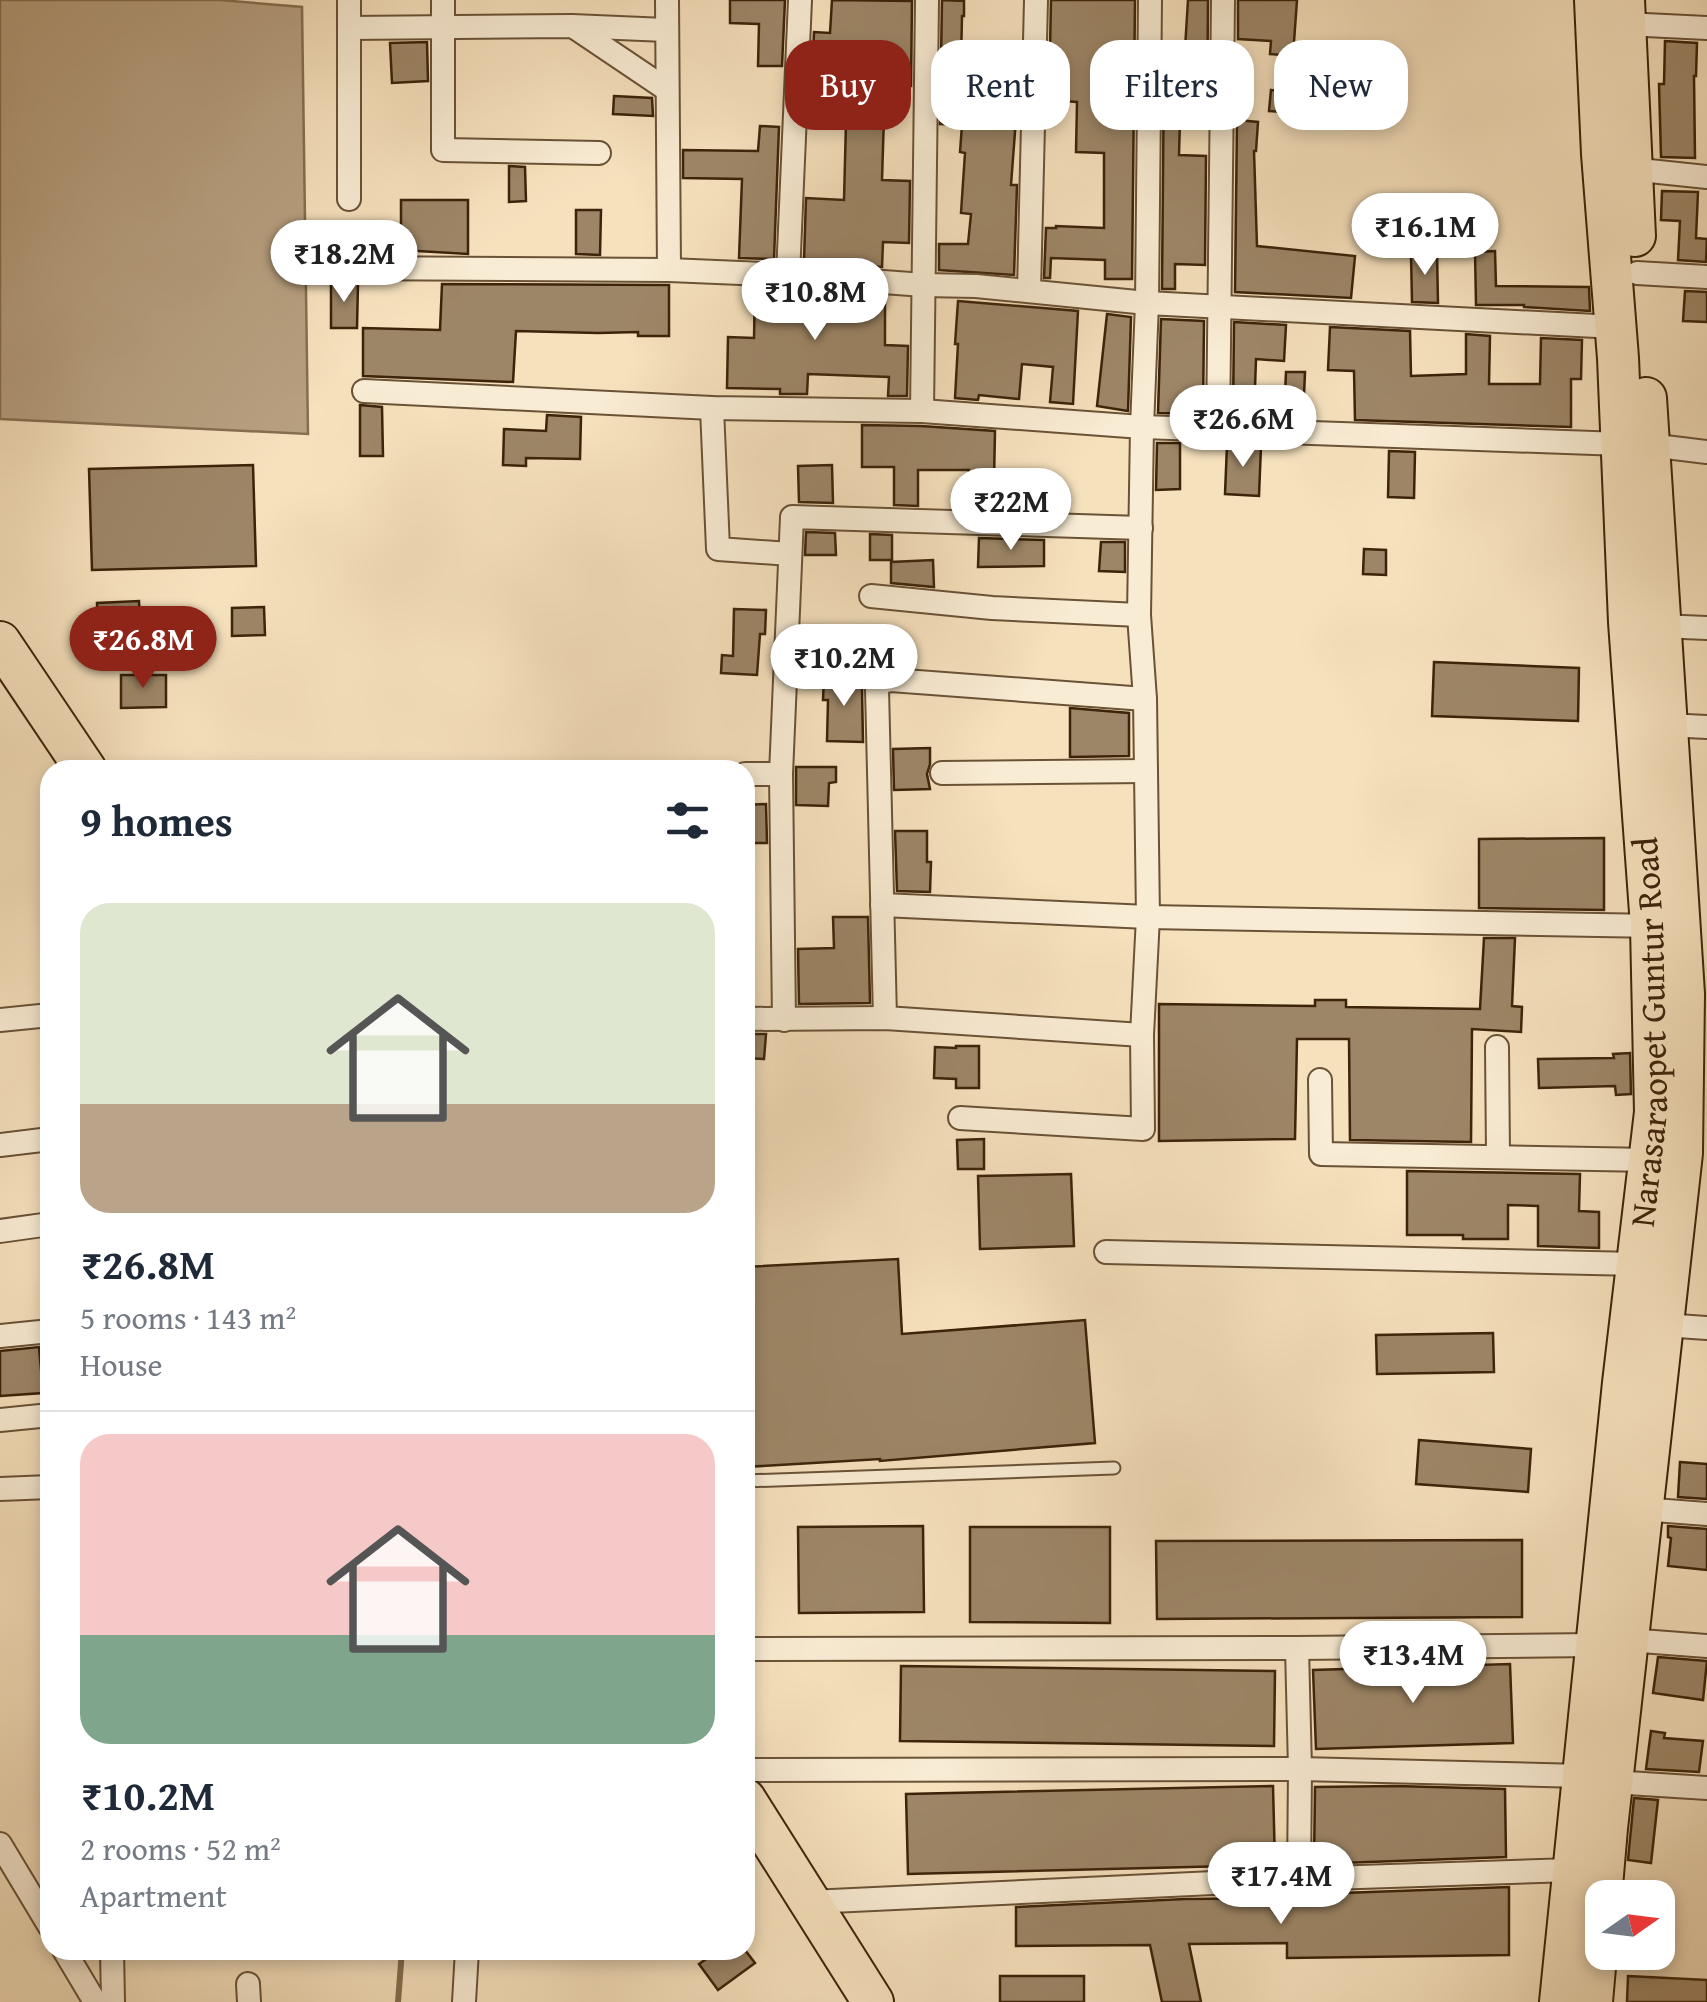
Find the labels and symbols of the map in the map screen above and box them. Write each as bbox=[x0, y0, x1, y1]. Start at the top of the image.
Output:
pin: ₹16.1M bbox=[1344, 193, 1506, 278]
pin: ₹18.2M bbox=[263, 220, 425, 305]
pin: ₹10.8M bbox=[734, 258, 896, 343]
pin: ₹26.6M bbox=[1162, 385, 1324, 470]
pin: ₹22M bbox=[952, 468, 1070, 553]
pin: ₹26.8M bbox=[62, 606, 224, 691]
pin: ₹10.2M bbox=[763, 624, 925, 709]
street label: Narasaraopet Guntur Road bbox=[1616, 835, 1680, 1229]
pin: ₹13.4M bbox=[1332, 1621, 1494, 1706]
pin: ₹17.4M bbox=[1200, 1842, 1362, 1927]
north arrow bbox=[1585, 1880, 1675, 1970]

